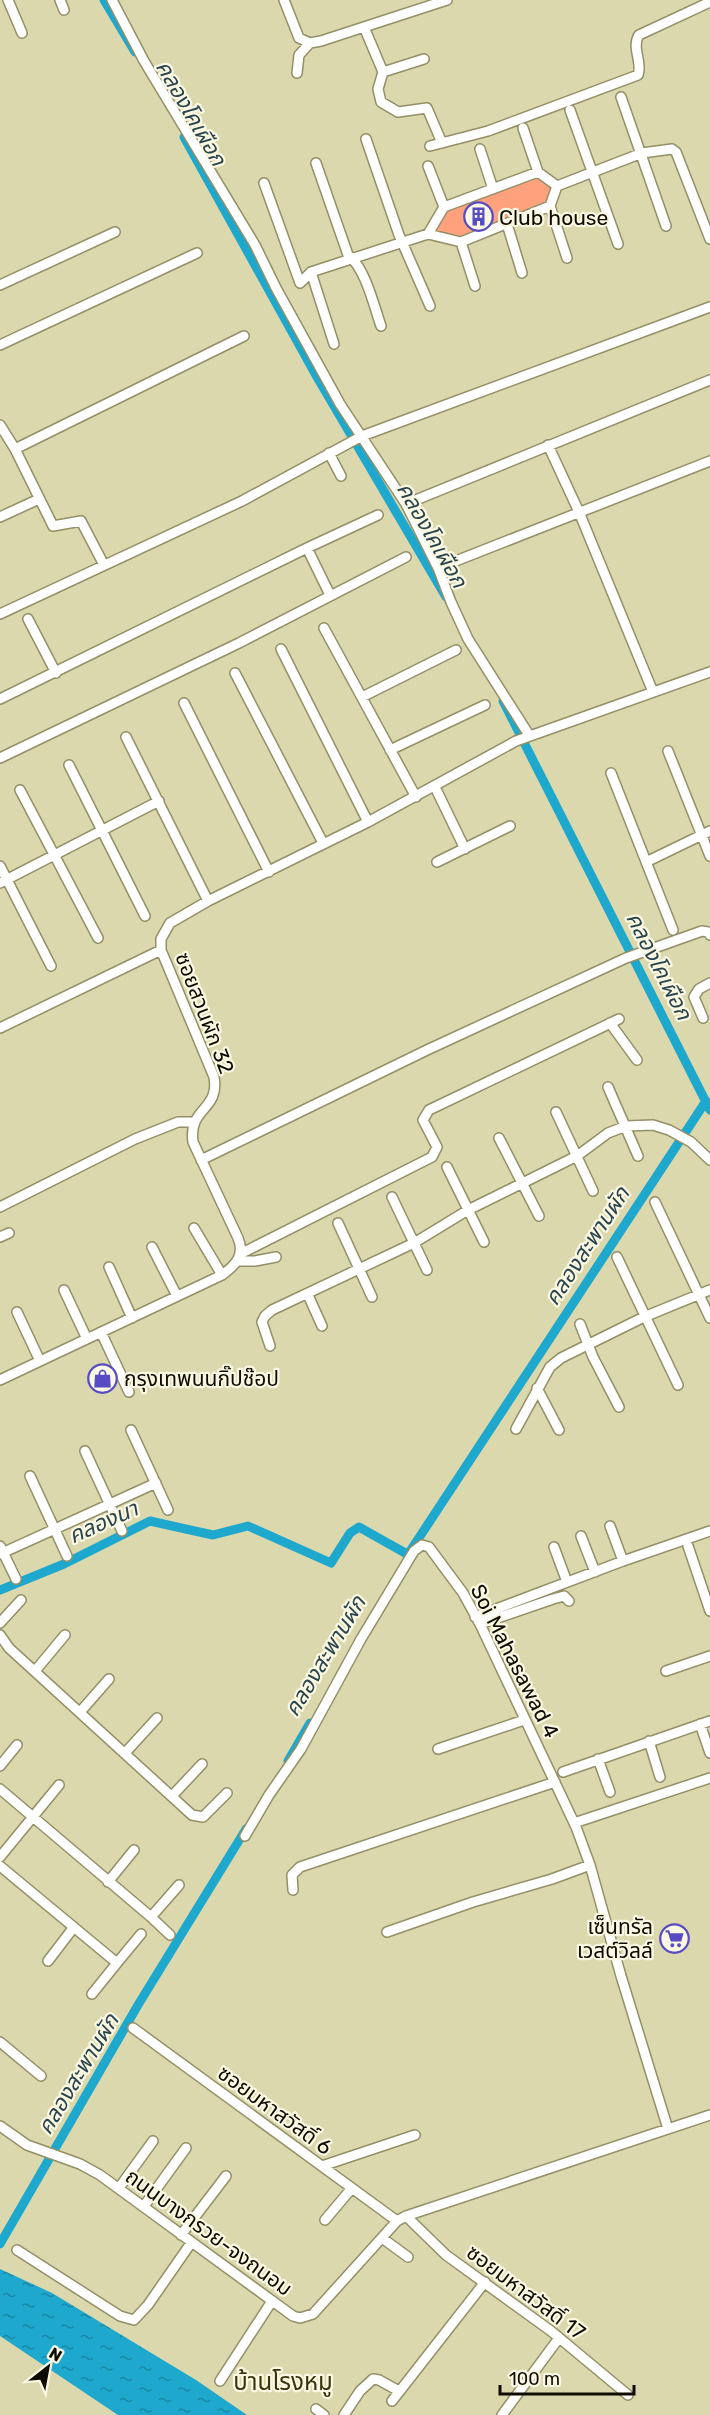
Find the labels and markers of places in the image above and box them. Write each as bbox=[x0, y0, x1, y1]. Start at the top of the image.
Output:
building icon: Club house bbox=[462, 201, 494, 233]
place label: Club house bbox=[499, 205, 608, 230]
shop icon: กรุงเทพนนกิ๊ปช๊อป bbox=[87, 1362, 119, 1394]
place label: กรุงเทพนนกิ๊ปช๊อป bbox=[124, 1365, 279, 1392]
place label: เซ็นทรัล เวสต์วิลล์ bbox=[577, 1914, 653, 1963]
supermarket icon: เซ็นทรัล เวสต์วิลล์ bbox=[658, 1922, 690, 1954]

